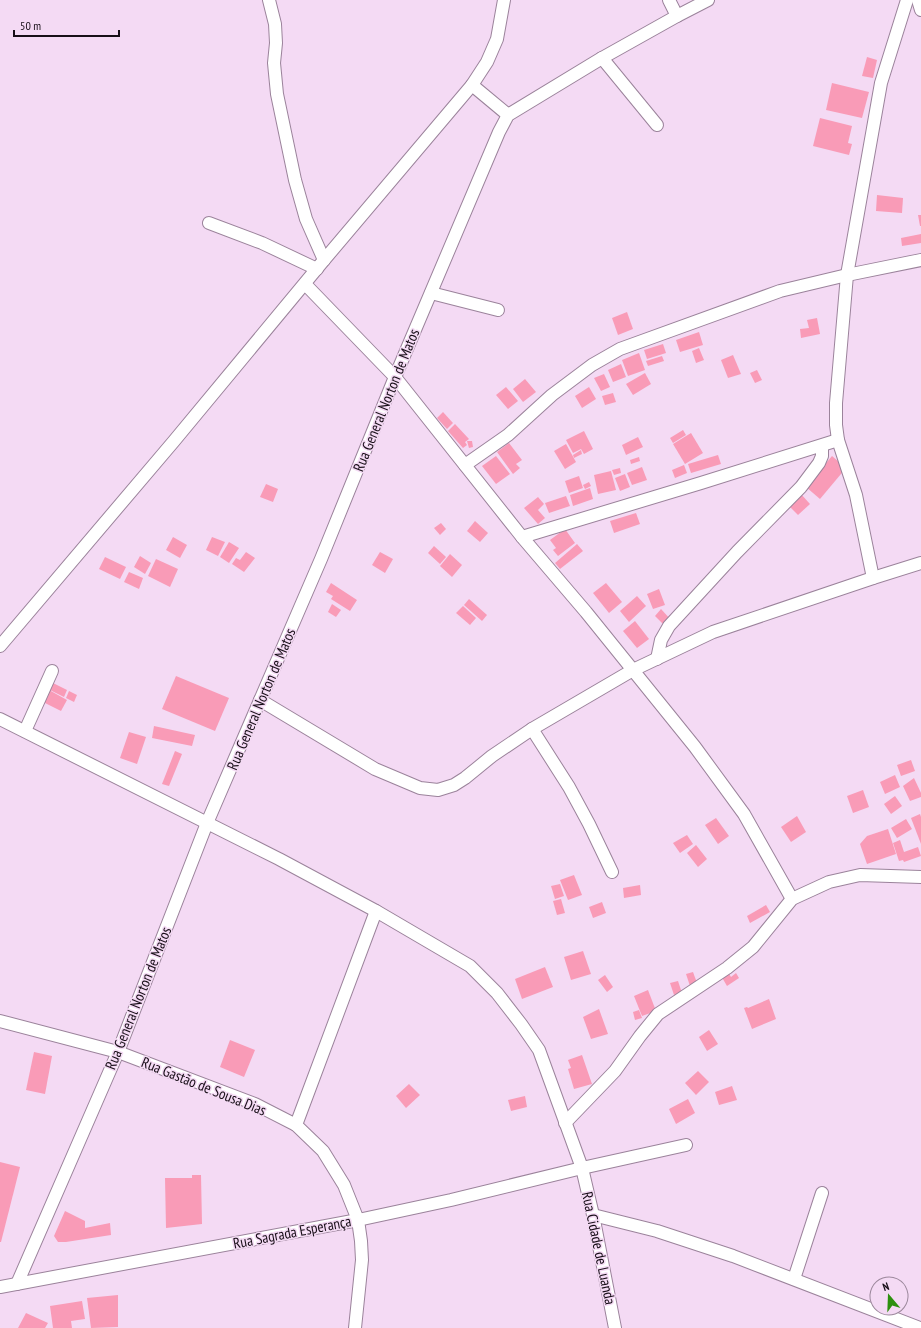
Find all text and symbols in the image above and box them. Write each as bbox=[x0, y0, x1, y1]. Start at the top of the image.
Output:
scale bar bbox=[14, 12, 119, 38]
text: 50 m bbox=[20, 18, 41, 33]
street label: Rua General Norton de Matos bbox=[349, 326, 423, 474]
street label: Rua General Norton de Matos bbox=[223, 625, 299, 773]
street label: Rua General Norton de Matos bbox=[101, 924, 175, 1072]
street label: Rua Gastão de Sousa Dias bbox=[139, 1052, 269, 1120]
street label: Rua Cidade de Luanda bbox=[578, 1190, 620, 1306]
street label: Rua Sagrada Esperança bbox=[231, 1211, 353, 1253]
north arrow bbox=[869, 1276, 909, 1316]
text: N bbox=[881, 1279, 891, 1294]

